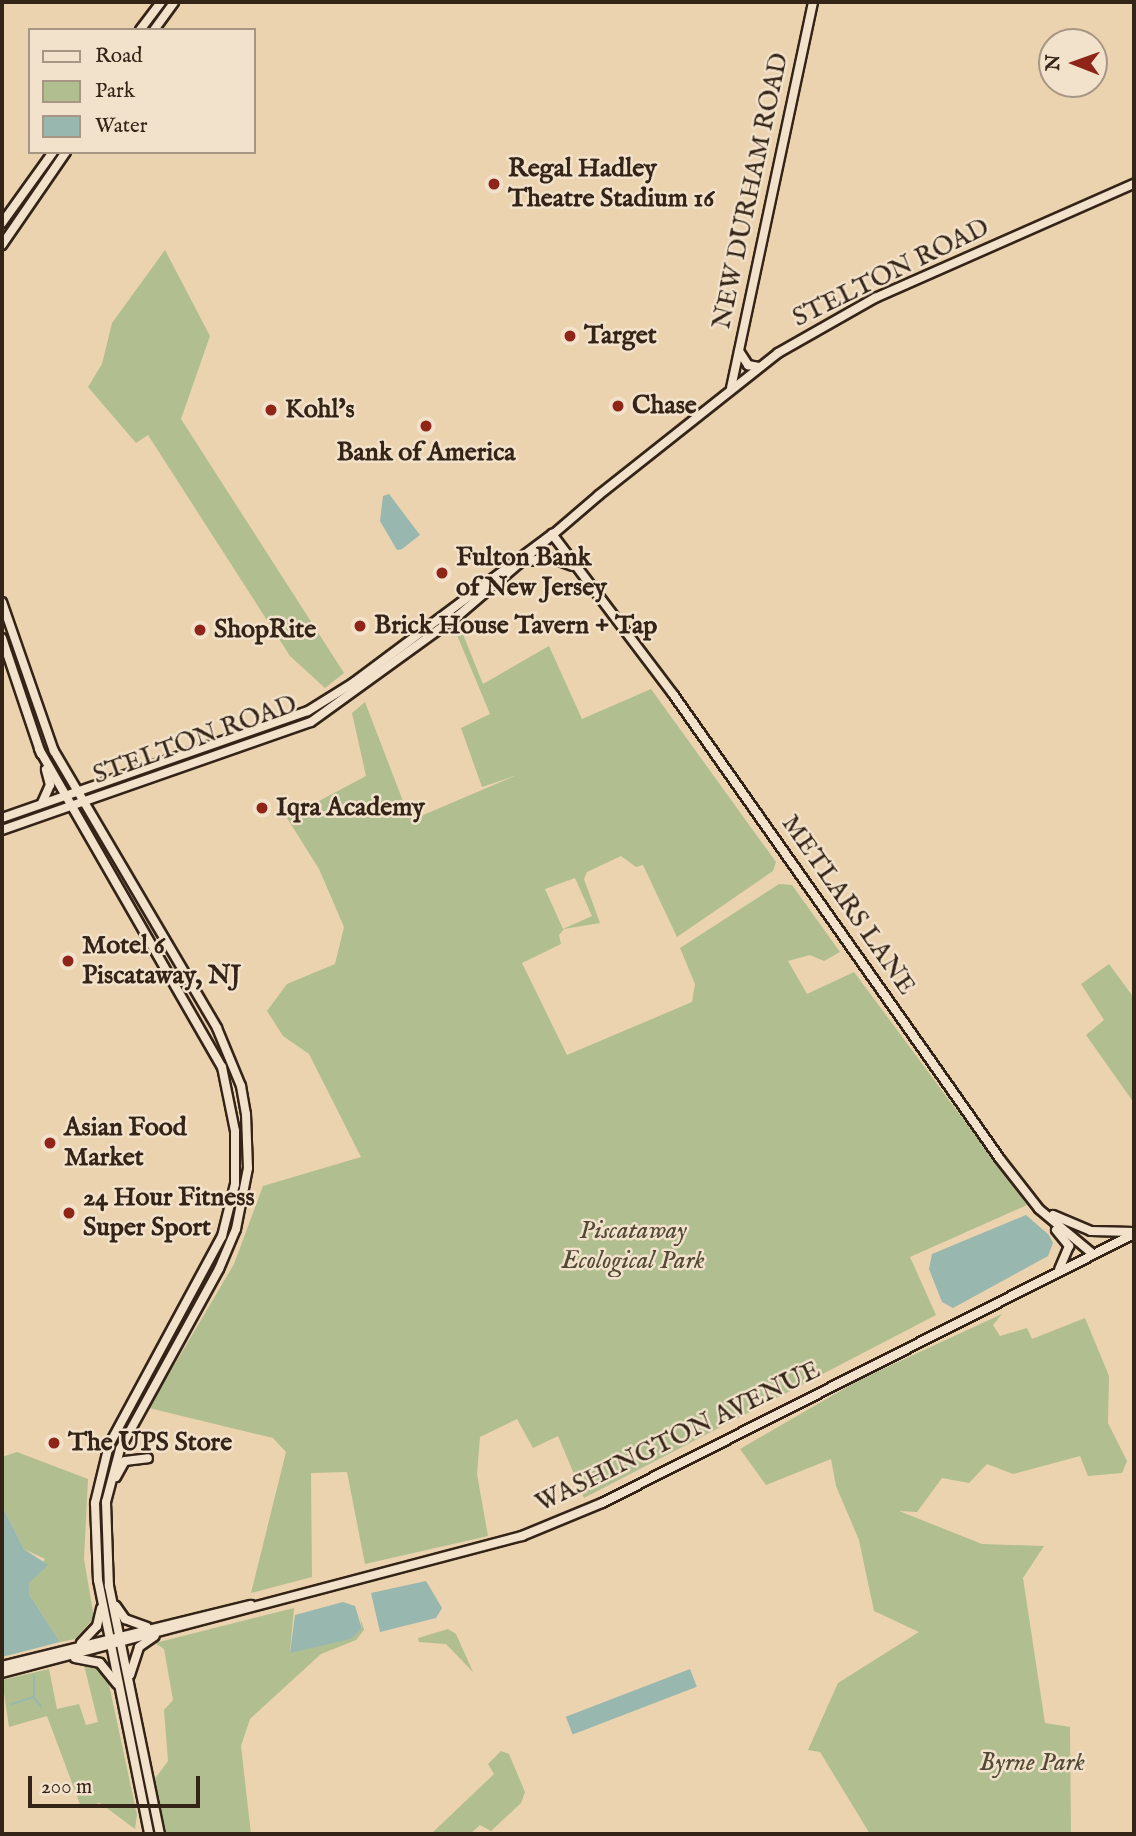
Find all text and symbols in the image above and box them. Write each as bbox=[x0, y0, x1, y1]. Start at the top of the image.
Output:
legend bbox=[28, 28, 256, 154]
north arrow bbox=[1038, 28, 1108, 98]
text: Road bbox=[95, 43, 142, 70]
street label: NEW DURHAM ROAD bbox=[706, 50, 796, 332]
text: N bbox=[1042, 54, 1066, 71]
text: Park bbox=[95, 78, 135, 105]
text: Water bbox=[95, 113, 147, 140]
place label: Regal Hadley Theatre Stadium 16 bbox=[508, 153, 714, 214]
marker: Regal Hadley Theatre Stadium 16 bbox=[486, 176, 502, 192]
street label: STELTON ROAD bbox=[788, 212, 994, 334]
place label: Target bbox=[584, 320, 657, 352]
marker: Target bbox=[562, 328, 578, 344]
place label: Chase bbox=[632, 390, 697, 422]
place label: Kohl's bbox=[285, 394, 355, 426]
marker: Chase bbox=[610, 398, 626, 414]
marker: Kohl's bbox=[263, 402, 279, 418]
marker: Bank of America bbox=[418, 418, 434, 434]
place label: Bank of America bbox=[336, 437, 516, 469]
place label: Fulton Bank of New Jersey bbox=[456, 542, 607, 604]
marker: Fulton Bank of New Jersey bbox=[434, 565, 450, 581]
place label: Brick House Tavern + Tap bbox=[374, 610, 657, 642]
place label: ShopRite bbox=[214, 614, 316, 646]
marker: Brick House Tavern + Tap bbox=[352, 618, 368, 634]
marker: ShopRite bbox=[192, 622, 208, 638]
street label: STELTON ROAD bbox=[89, 689, 301, 791]
place label: Iqra Academy bbox=[276, 792, 425, 824]
marker: Iqra Academy bbox=[254, 800, 270, 816]
street label: METLARS LANE bbox=[774, 809, 922, 1001]
place label: Motel 6 Piscataway, NJ bbox=[82, 930, 241, 992]
marker: Motel 6 Piscataway, NJ bbox=[60, 953, 76, 969]
place label: Asian Food Market bbox=[64, 1112, 187, 1174]
marker: Asian Food Market bbox=[42, 1135, 58, 1151]
place label: 24 Hour Fitness Super Sport bbox=[83, 1182, 255, 1244]
marker: 24 Hour Fitness Super Sport bbox=[61, 1205, 77, 1221]
park label: Piscataway Ecological Park bbox=[561, 1215, 705, 1276]
street label: WASHINGTON AVENUE bbox=[531, 1354, 825, 1520]
place label: The UPS Store bbox=[68, 1427, 232, 1459]
marker: The UPS Store bbox=[46, 1435, 62, 1451]
park label: Byrne Park bbox=[979, 1747, 1085, 1779]
scale bar bbox=[32, 1762, 203, 1806]
text: 200 m bbox=[41, 1774, 92, 1801]

